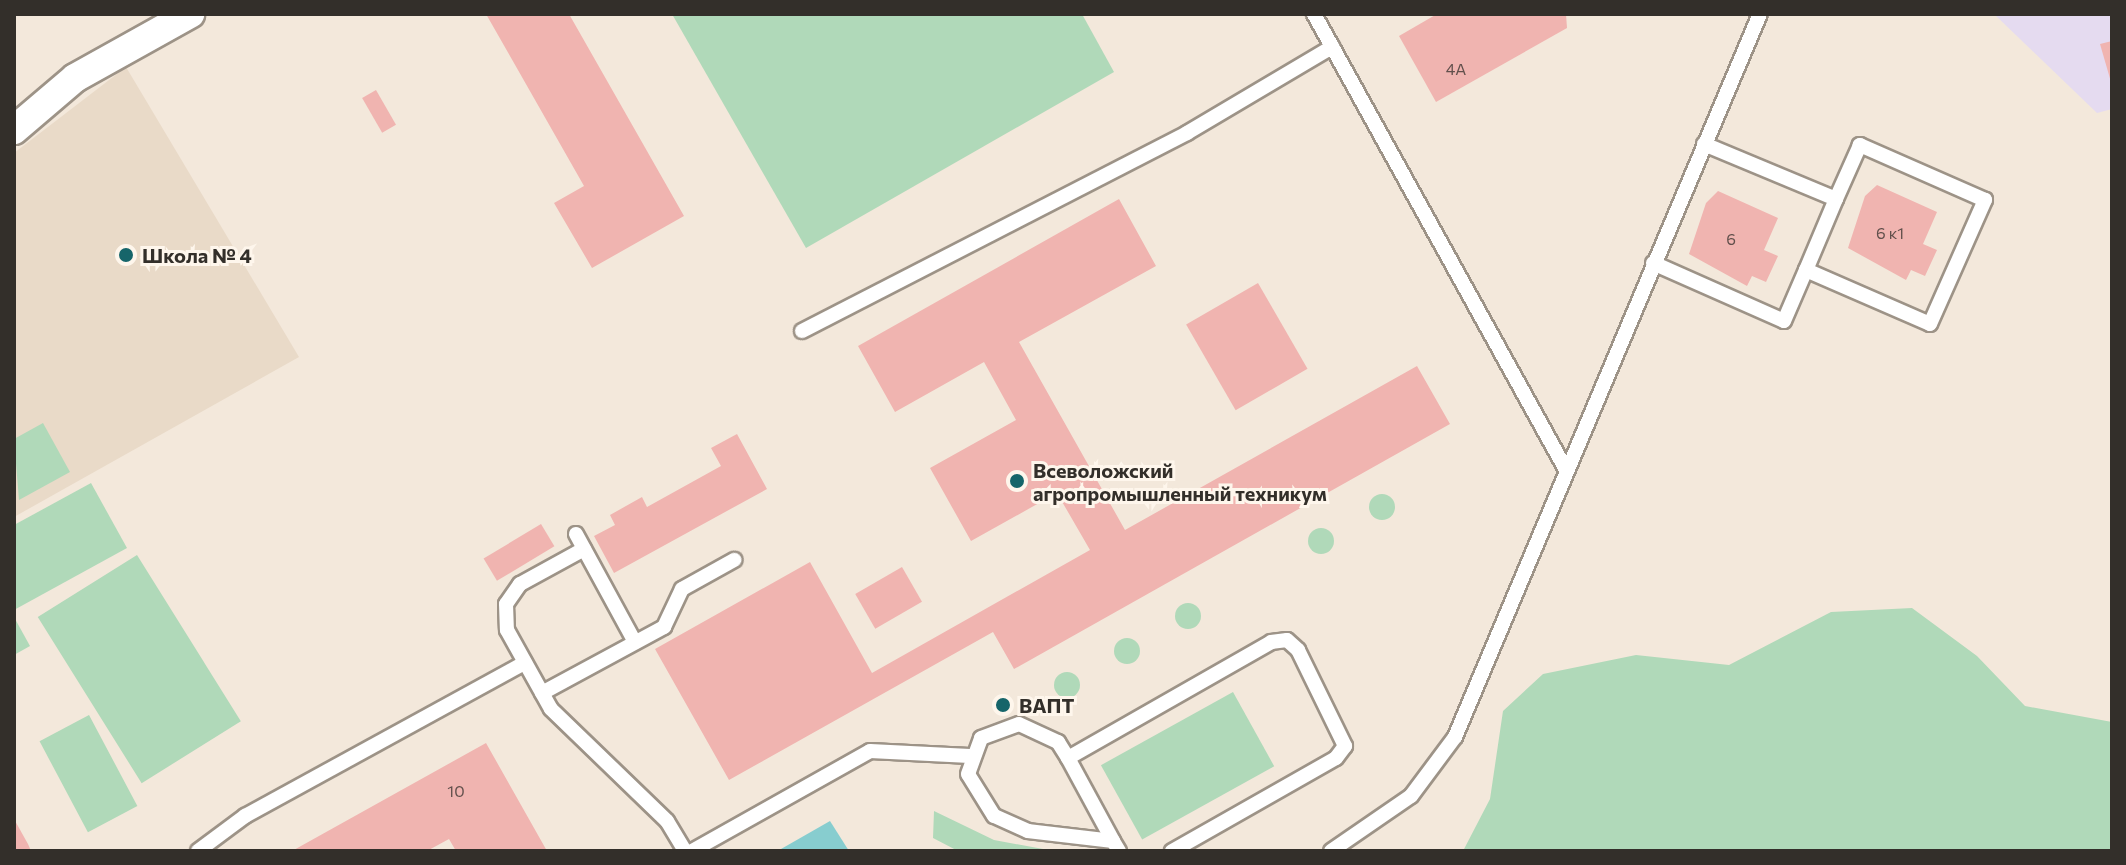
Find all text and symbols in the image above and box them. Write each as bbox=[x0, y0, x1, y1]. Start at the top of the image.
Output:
house number: 4А bbox=[1446, 59, 1466, 79]
house number: 6 к1 bbox=[1876, 223, 1904, 243]
house number: 6 bbox=[1726, 229, 1736, 249]
place label: Школа № 4 bbox=[142, 243, 252, 267]
marker: Школа № 4 bbox=[117, 246, 135, 264]
place label: Всеволожский агропромышленный техникум bbox=[1033, 458, 1327, 505]
marker: Всеволожский агропромышленный техникум bbox=[1008, 472, 1026, 490]
place label: ВАПТ bbox=[1019, 693, 1074, 717]
marker: ВАПТ bbox=[994, 696, 1012, 714]
house number: 10 bbox=[447, 781, 465, 801]

